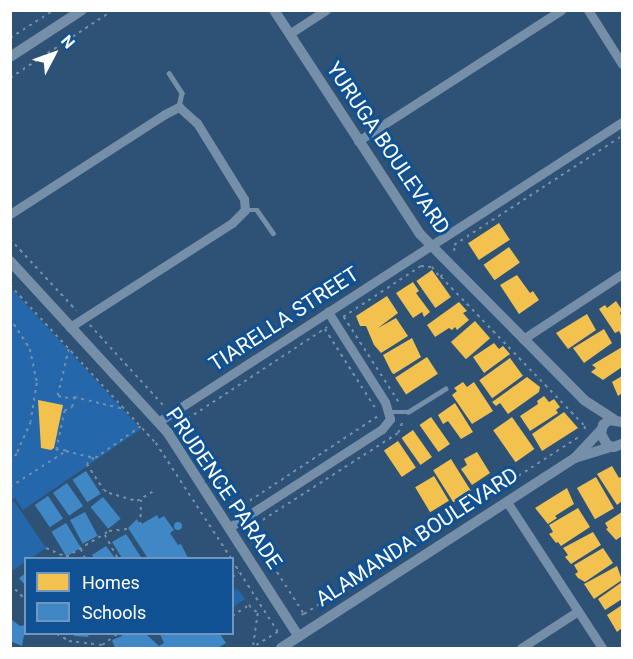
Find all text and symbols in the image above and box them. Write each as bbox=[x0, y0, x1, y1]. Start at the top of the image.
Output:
north arrow bbox=[24, 24, 84, 84]
text: N bbox=[57, 31, 79, 52]
street label: YURUGA BOULEVARD bbox=[321, 57, 455, 239]
street label: TIARELLA STREET bbox=[204, 261, 364, 377]
street label: PRUDENCE PARADE bbox=[161, 403, 287, 573]
street label: ALAMANDA BOULEVARD bbox=[311, 462, 523, 612]
legend bbox=[24, 557, 234, 635]
text: Homes bbox=[82, 572, 140, 593]
text: Schools bbox=[82, 602, 146, 623]

